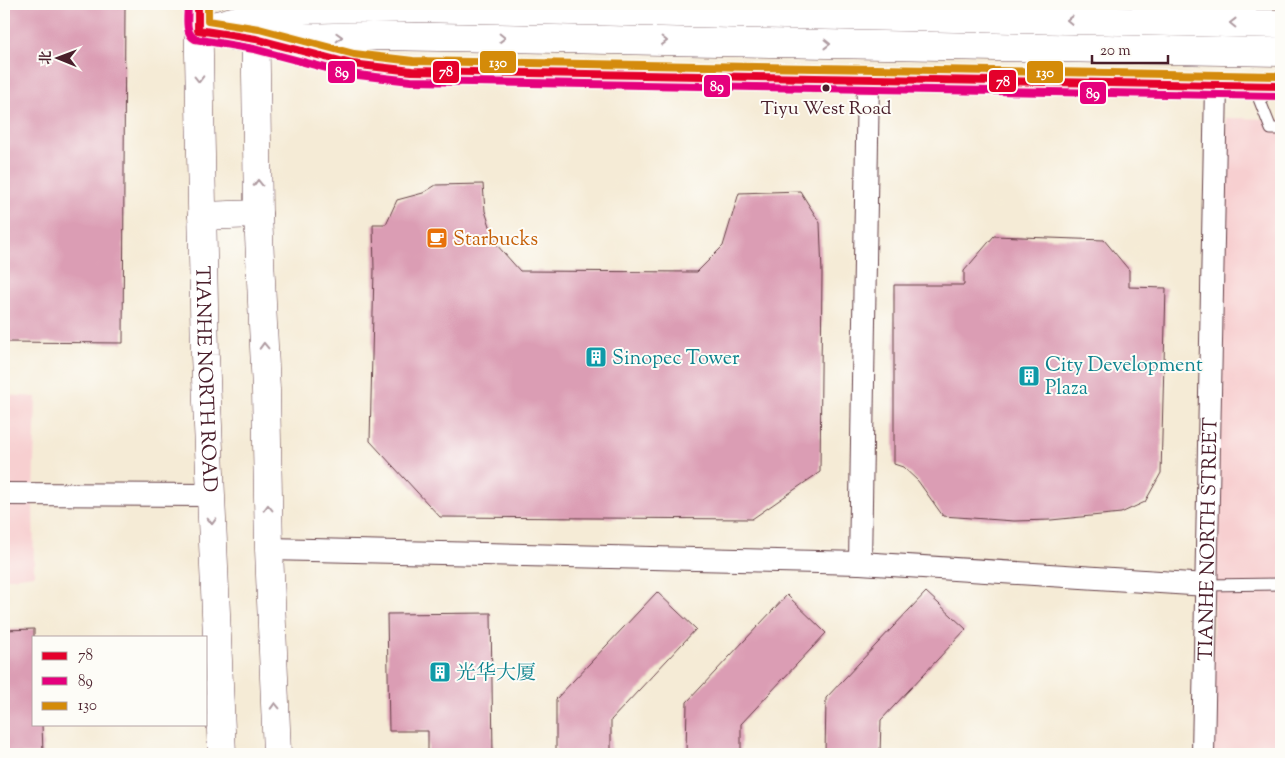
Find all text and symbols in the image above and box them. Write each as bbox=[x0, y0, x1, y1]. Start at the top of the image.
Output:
one-way arrow bbox=[1066, 14, 1074, 25]
one-way arrow bbox=[1228, 18, 1236, 28]
north arrow bbox=[32, 32, 82, 82]
one-way arrow bbox=[336, 32, 344, 43]
scale bar bbox=[1092, 32, 1169, 64]
one-way arrow bbox=[498, 33, 506, 43]
one-way arrow bbox=[661, 36, 669, 46]
one-way arrow bbox=[824, 39, 831, 49]
text: 20 m bbox=[1100, 41, 1131, 62]
line badge: 130 bbox=[479, 50, 517, 74]
text: 北 bbox=[37, 51, 57, 65]
text: 130 bbox=[489, 54, 507, 74]
line badge: 89 bbox=[327, 60, 356, 84]
line badge: 78 bbox=[432, 60, 460, 84]
line badge: 130 bbox=[1026, 60, 1064, 84]
text: 78 bbox=[439, 63, 453, 83]
text: 89 bbox=[335, 64, 349, 84]
text: 130 bbox=[1036, 64, 1054, 84]
line badge: 78 bbox=[988, 69, 1017, 93]
text: 78 bbox=[996, 73, 1010, 93]
line badge: 89 bbox=[703, 74, 731, 98]
one-way arrow bbox=[194, 76, 204, 83]
text: 89 bbox=[710, 78, 724, 98]
line badge: 89 bbox=[1079, 81, 1107, 105]
marker: Tiyu West Road bbox=[821, 83, 831, 93]
text: 89 bbox=[1086, 85, 1100, 105]
place label: Tiyu West Road bbox=[760, 96, 892, 123]
one-way arrow bbox=[253, 179, 263, 187]
cafe icon: Starbucks bbox=[425, 226, 449, 250]
place label: Starbucks bbox=[453, 226, 538, 255]
street label: TIANHE NORTH ROAD bbox=[186, 265, 223, 493]
one-way arrow bbox=[259, 341, 269, 349]
building icon: Sinopec Tower bbox=[584, 345, 608, 369]
place label: Sinopec Tower bbox=[612, 345, 740, 374]
place label: City Development Plaza bbox=[1045, 352, 1203, 404]
building icon: City Development Plaza bbox=[1017, 364, 1041, 388]
street label: TIANHE NORTH STREET bbox=[1193, 417, 1227, 661]
one-way arrow bbox=[263, 504, 273, 512]
one-way arrow bbox=[207, 518, 217, 526]
legend bbox=[32, 636, 208, 726]
text: 78 bbox=[78, 646, 93, 667]
building icon: 光华大厦 bbox=[428, 660, 452, 684]
place label: 光华大厦 bbox=[456, 660, 536, 689]
text: 89 bbox=[78, 672, 93, 693]
text: 130 bbox=[78, 696, 97, 717]
one-way arrow bbox=[270, 701, 280, 709]

